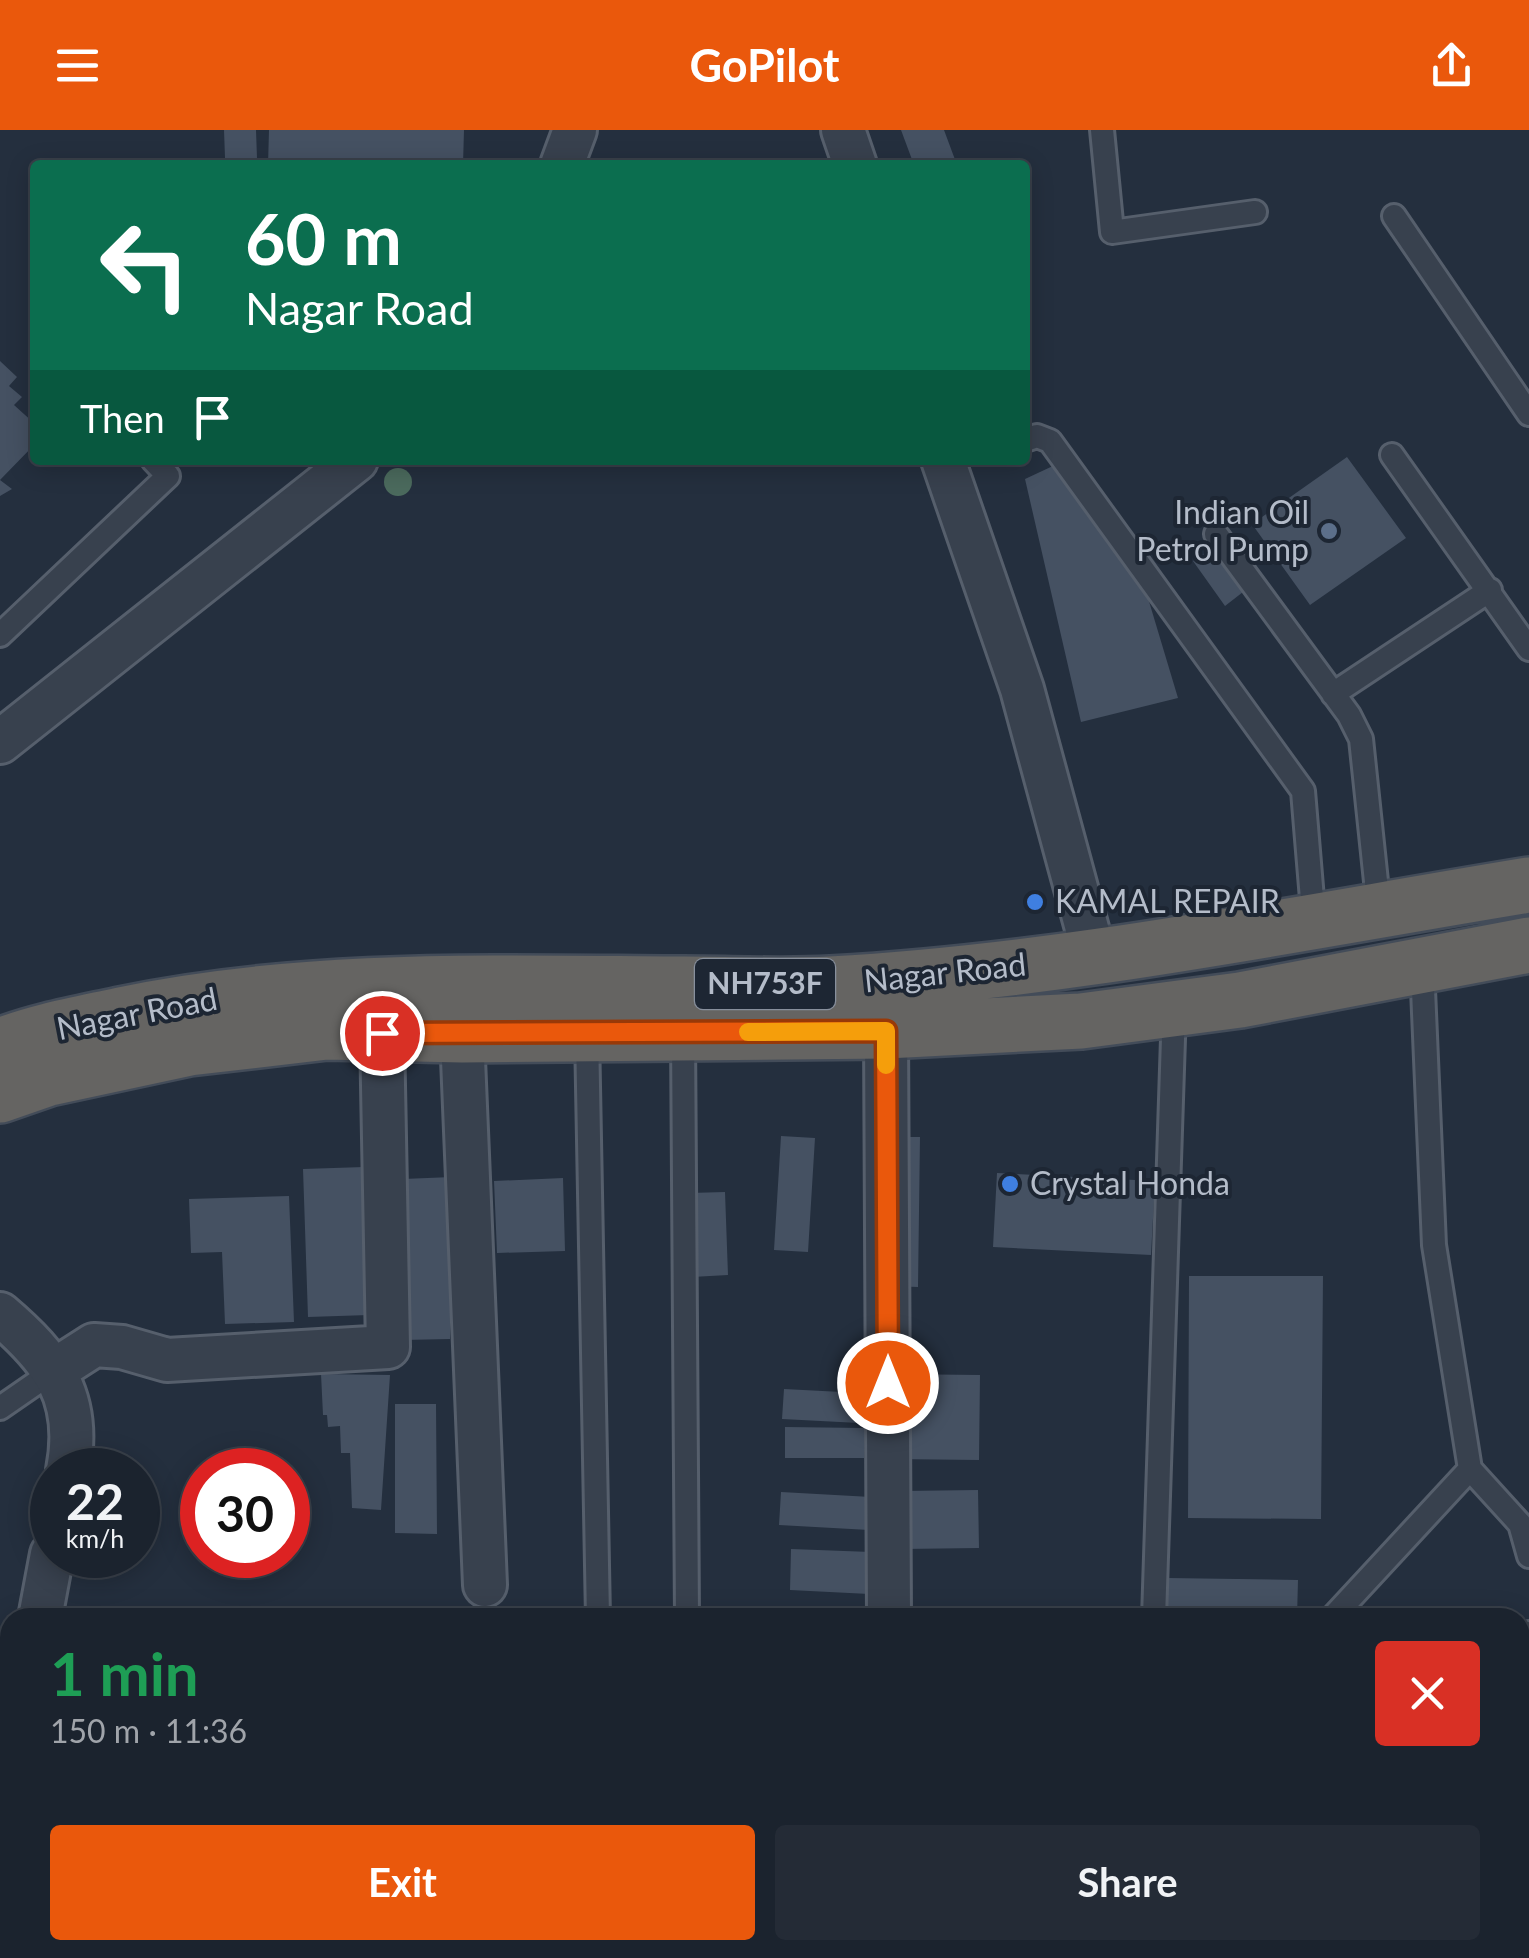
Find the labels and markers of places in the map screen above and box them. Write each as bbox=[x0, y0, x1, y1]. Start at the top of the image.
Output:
place label: Indian Oil Petrol Pump bbox=[1136, 492, 1309, 568]
marker: Indian Oil Petrol Pump bbox=[1318, 520, 1340, 542]
place label: KAMAL REPAIR bbox=[1055, 881, 1280, 920]
marker: KAMAL REPAIR bbox=[1024, 891, 1046, 913]
pin bbox=[340, 991, 425, 1076]
place label: Crystal Honda bbox=[1030, 1163, 1230, 1202]
marker: Crystal Honda bbox=[999, 1173, 1021, 1195]

